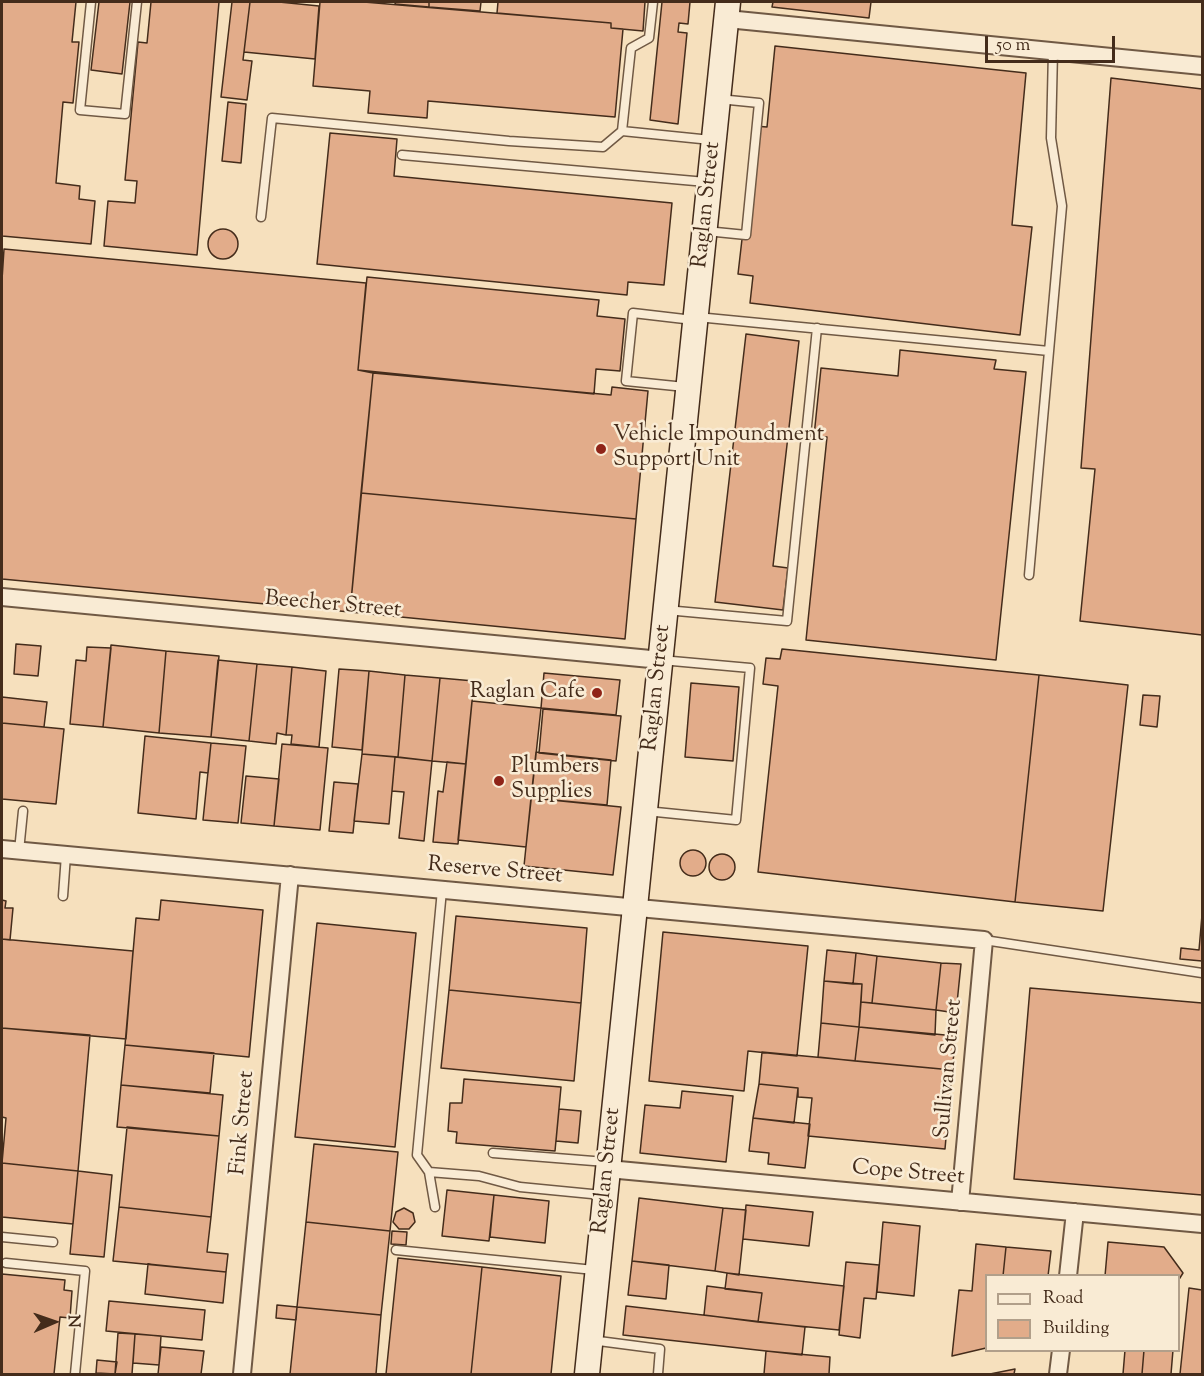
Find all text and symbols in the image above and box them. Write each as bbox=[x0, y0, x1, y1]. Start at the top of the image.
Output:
scale bar bbox=[988, 24, 1118, 62]
text: 50 m bbox=[996, 33, 1030, 59]
street label: Raglan Street bbox=[688, 140, 728, 270]
place label: Vehicle Impoundment Support Unit bbox=[613, 423, 824, 475]
marker: Vehicle Impoundment Support Unit bbox=[594, 442, 608, 456]
street label: Beecher Street bbox=[264, 587, 402, 625]
street label: Raglan Street bbox=[638, 623, 678, 753]
place label: Raglan Cafe bbox=[470, 680, 585, 706]
marker: Raglan Cafe bbox=[590, 686, 604, 700]
place label: Plumbers Supplies bbox=[511, 755, 599, 806]
marker: Plumbers Supplies bbox=[492, 774, 506, 788]
street label: Reserve Street bbox=[427, 853, 563, 891]
street label: Sullivan Street bbox=[931, 998, 969, 1140]
street label: Fink Street bbox=[226, 1070, 262, 1176]
street label: Raglan Street bbox=[588, 1106, 628, 1236]
street label: Cope Street bbox=[851, 1156, 965, 1192]
legend bbox=[985, 1274, 1180, 1352]
text: Road bbox=[1043, 1286, 1083, 1312]
north arrow bbox=[24, 1292, 84, 1352]
text: N bbox=[61, 1315, 84, 1328]
text: Building bbox=[1043, 1316, 1109, 1342]

